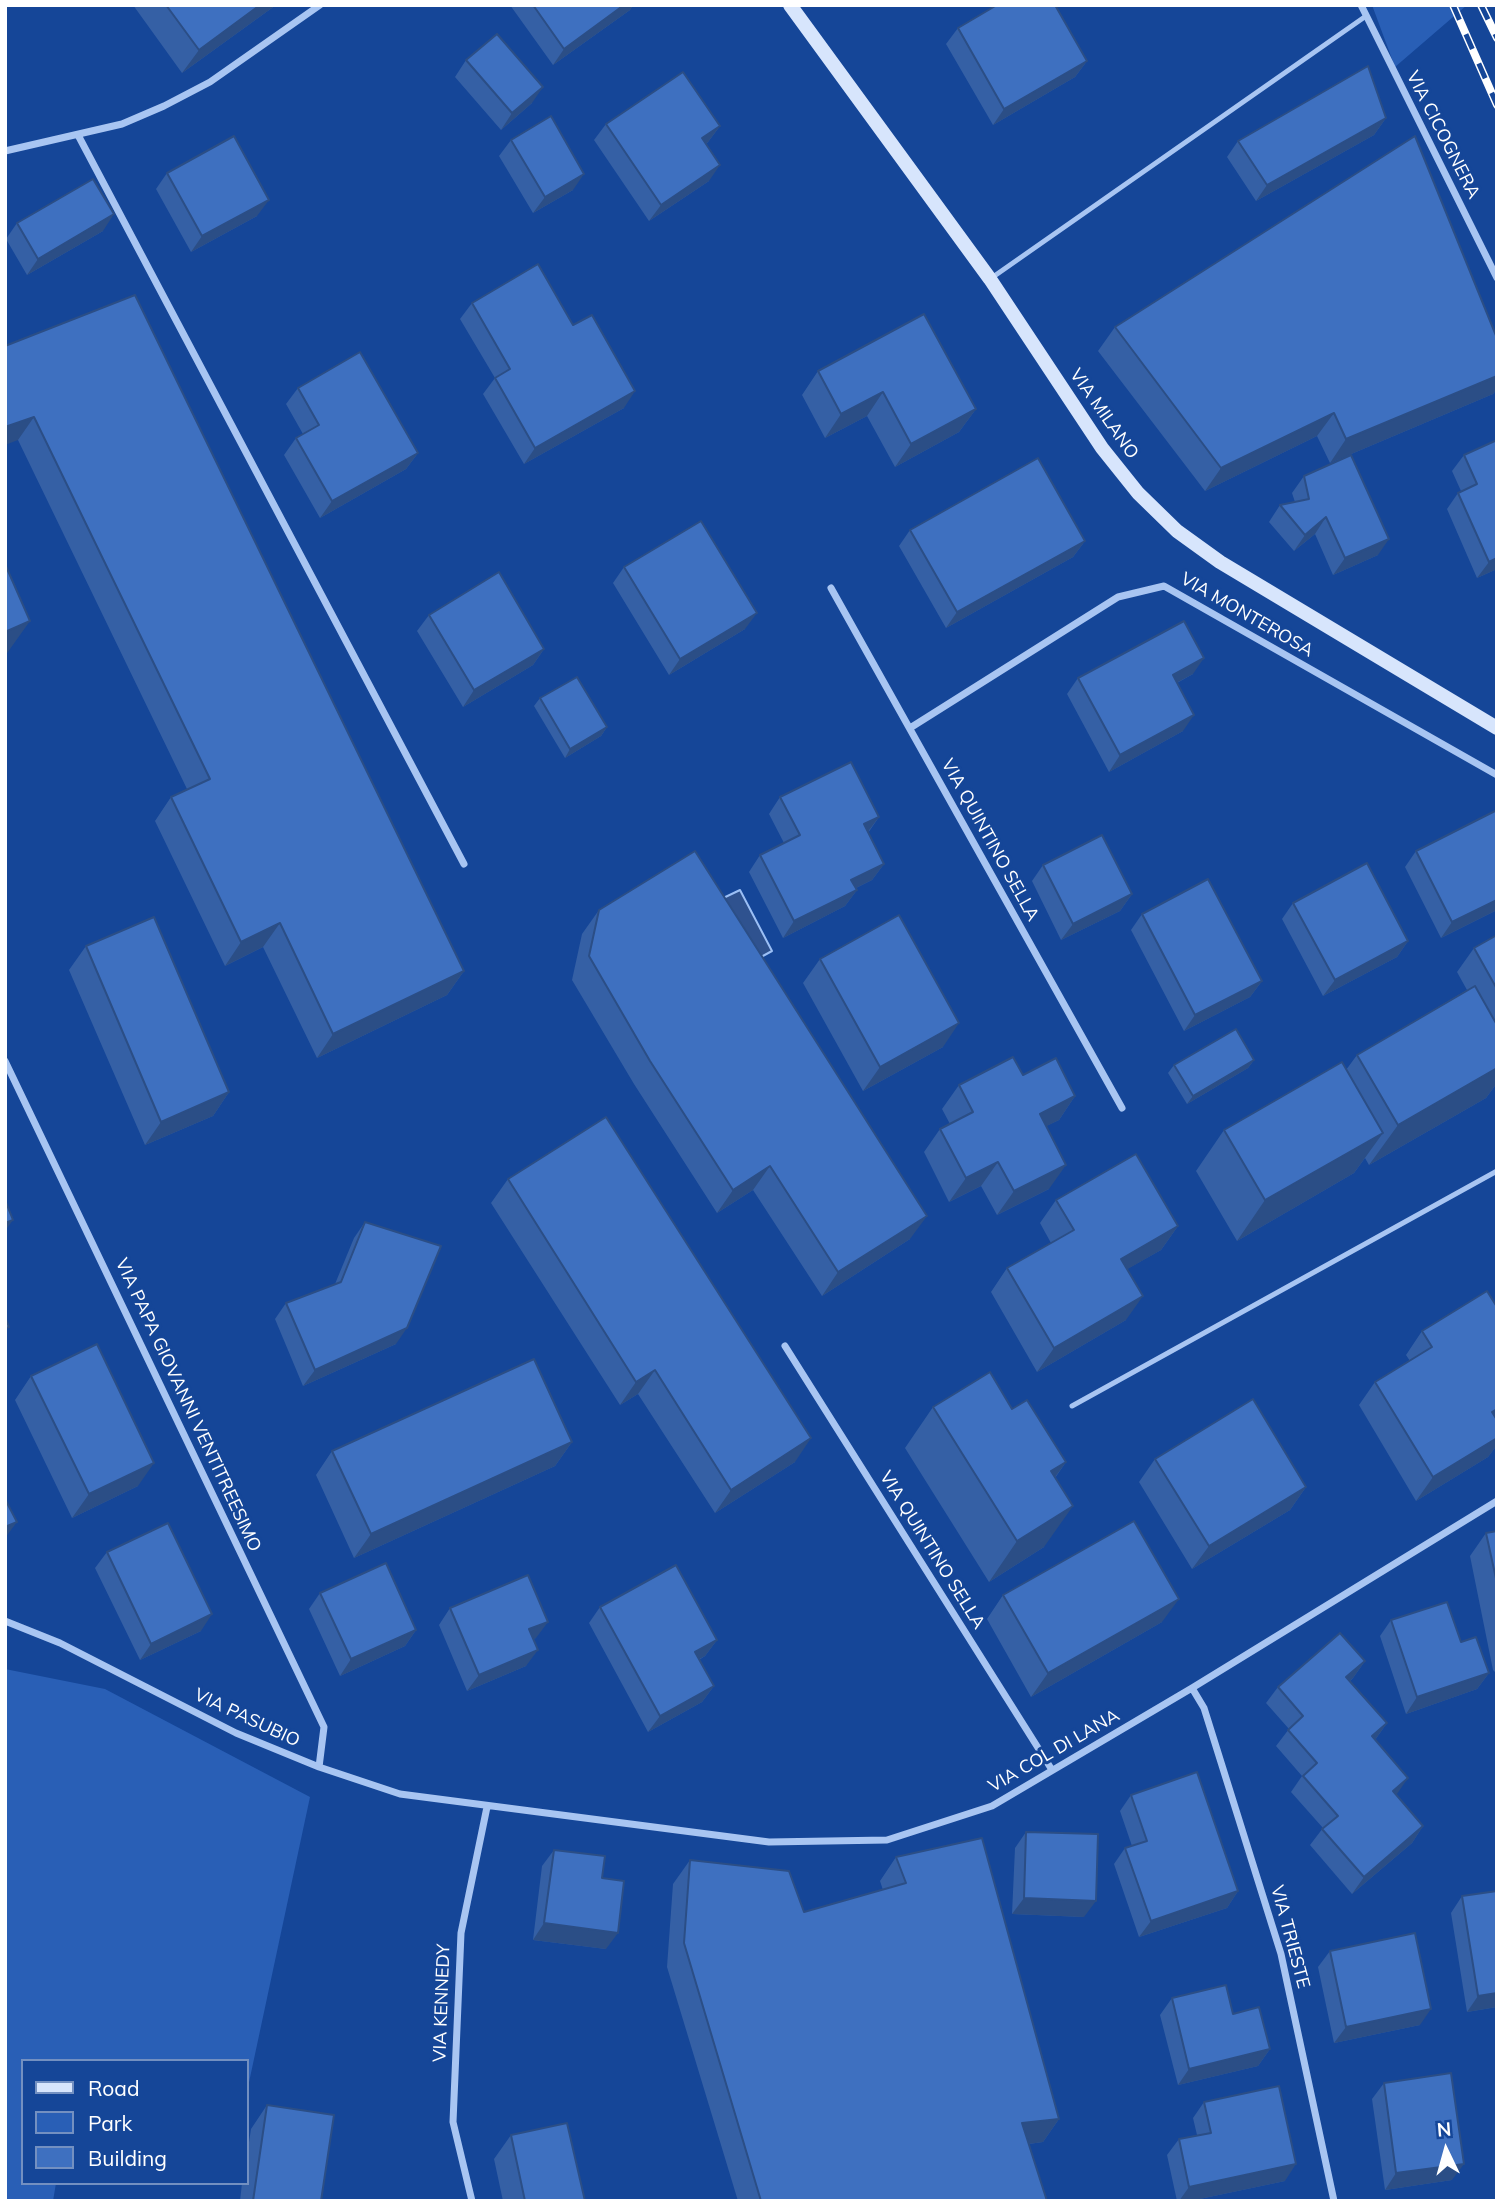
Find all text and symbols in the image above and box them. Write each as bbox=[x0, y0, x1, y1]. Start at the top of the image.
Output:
street label: VIA CICOGNERA bbox=[1401, 67, 1485, 203]
street label: VIA MILANO bbox=[1065, 365, 1143, 463]
street label: VIA MONTEROSA bbox=[1177, 568, 1317, 662]
street label: VIA QUINTINO SELLA bbox=[936, 755, 1044, 925]
street label: VIA PAPA GIOVANNI VENTITREESIMO bbox=[110, 1255, 266, 1555]
street label: VIA QUINTINO SELLA bbox=[875, 1467, 989, 1633]
street label: VIA PASUBIO bbox=[191, 1684, 303, 1752]
street label: VIA COL DI LANA bbox=[985, 1705, 1123, 1797]
street label: VIA TRIESTE bbox=[1266, 1883, 1314, 1991]
street label: VIA KENNEDY bbox=[429, 1944, 455, 2062]
legend bbox=[21, 2059, 248, 2185]
text: Road bbox=[88, 2075, 139, 2101]
text: Park bbox=[88, 2110, 132, 2136]
north arrow bbox=[1411, 2115, 1481, 2185]
text: N bbox=[1436, 2117, 1452, 2142]
text: Building bbox=[88, 2145, 167, 2171]

